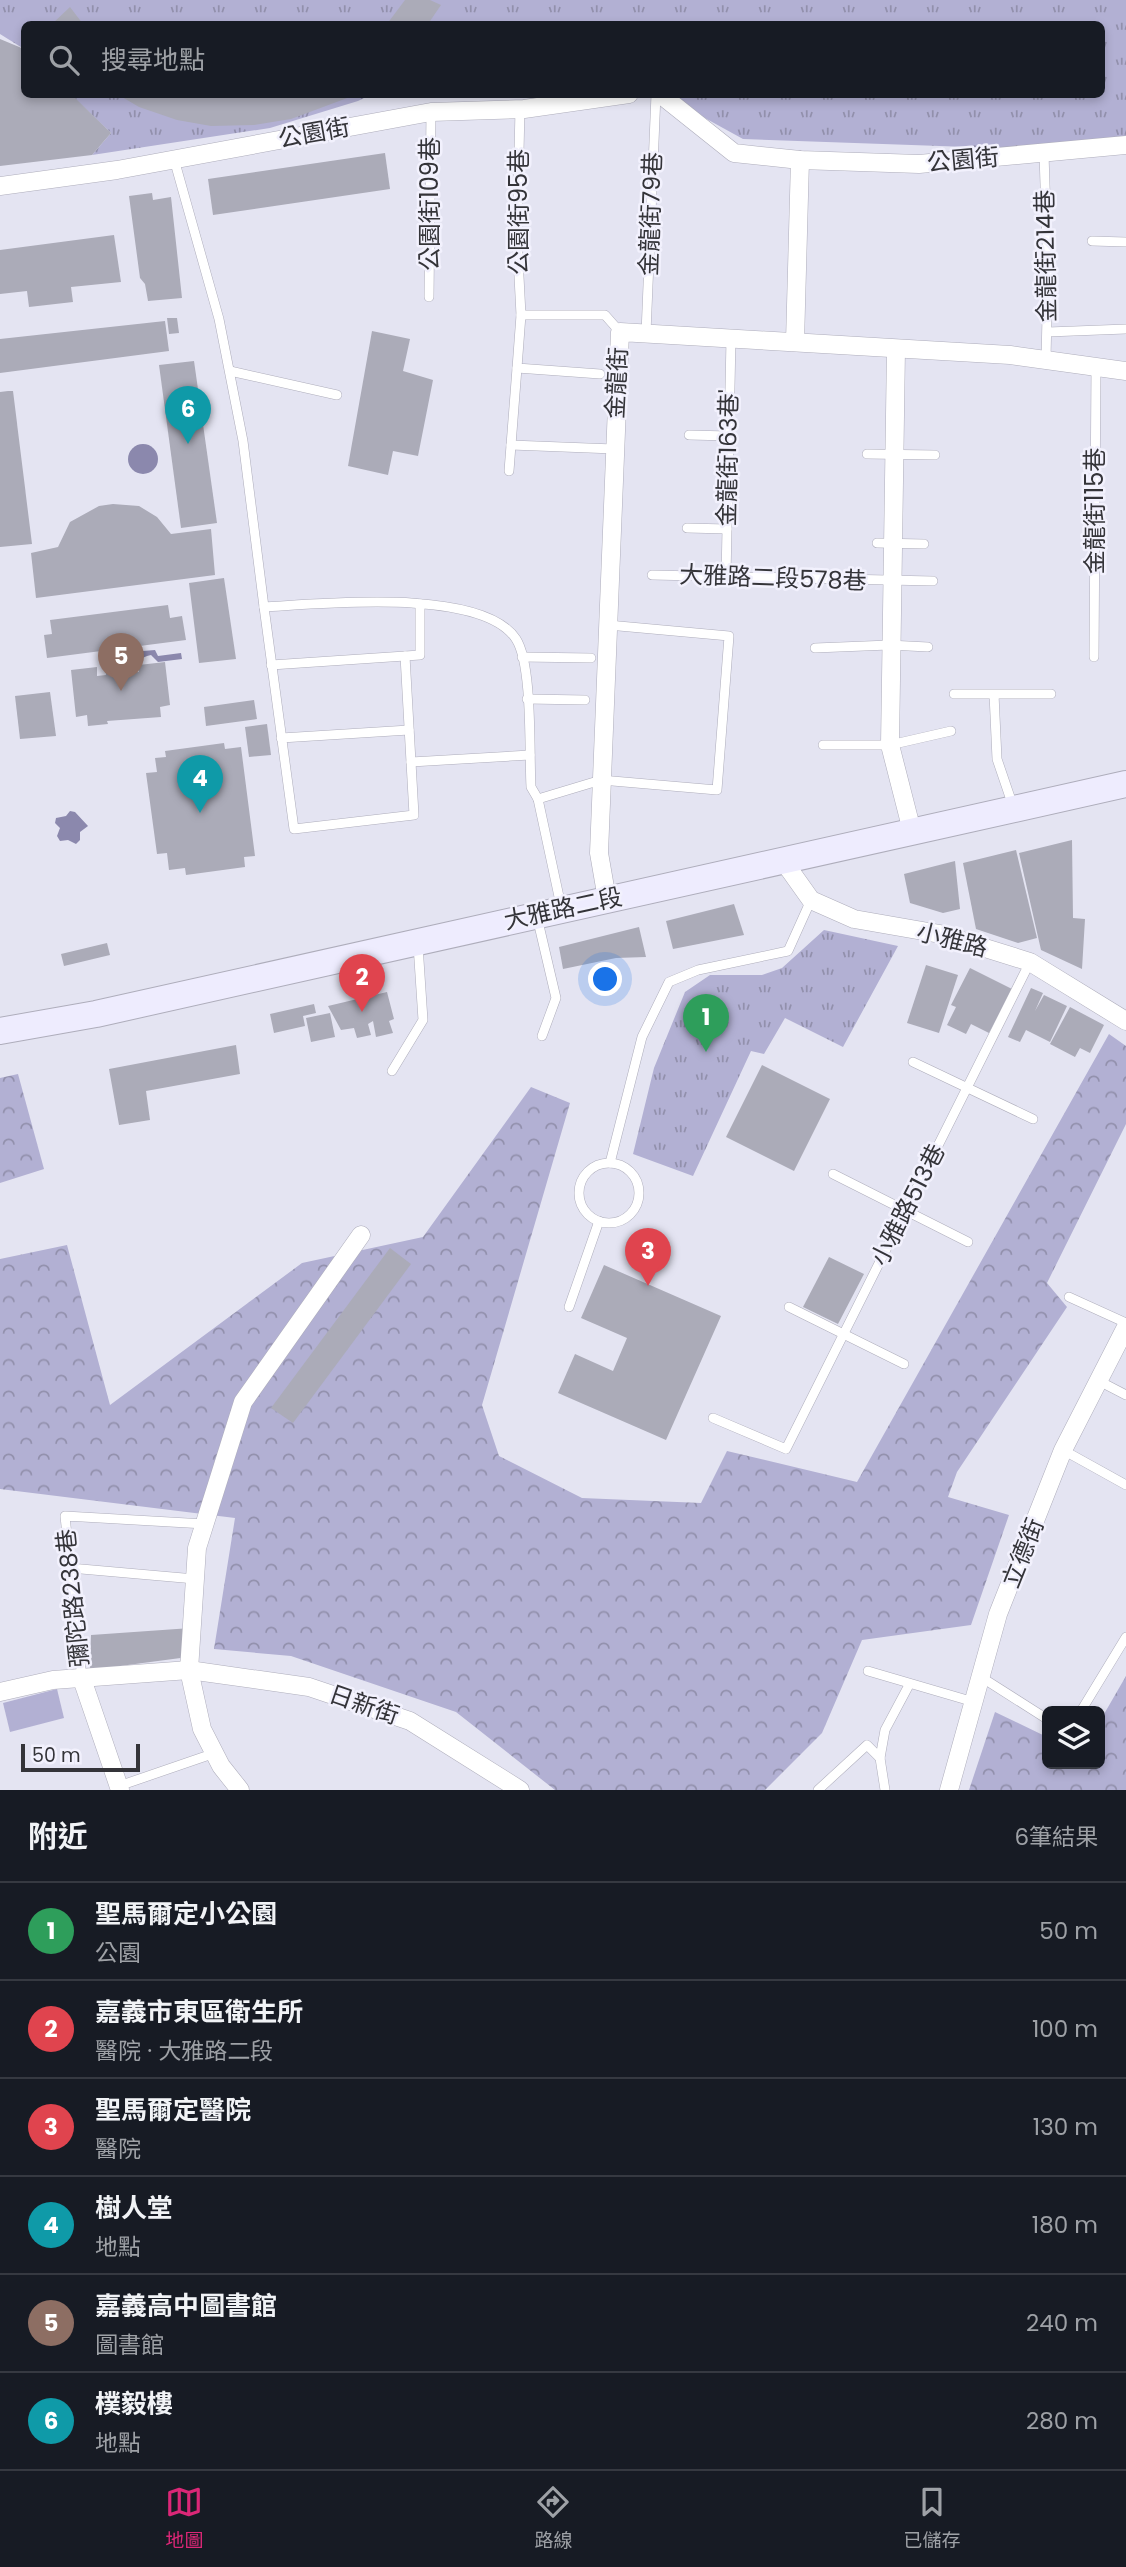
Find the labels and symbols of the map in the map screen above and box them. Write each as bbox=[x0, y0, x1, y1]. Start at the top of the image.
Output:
street label: 公園街 bbox=[276, 110, 352, 155]
street label: 公園街109巷 bbox=[413, 137, 446, 271]
street label: 公園街 bbox=[926, 140, 1000, 179]
street label: 公園街95巷 bbox=[502, 149, 535, 275]
street label: 金龍街79巷 bbox=[632, 151, 669, 277]
street label: 金龍街214巷 bbox=[1028, 189, 1063, 323]
street label: 金龍街 bbox=[598, 346, 635, 420]
pin: 6 bbox=[165, 386, 211, 444]
street label: 金龍街163巷' bbox=[710, 389, 745, 527]
street label: 金龍街115巷 bbox=[1078, 448, 1111, 574]
street label: 大雅路二段578巷 bbox=[679, 558, 867, 597]
pin: 5 bbox=[98, 633, 144, 691]
pin: 4 bbox=[177, 755, 223, 813]
street label: 大雅路二段 bbox=[501, 880, 625, 937]
street label: 小雅路 bbox=[913, 915, 991, 964]
pin: 2 bbox=[339, 954, 385, 1012]
your location bbox=[588, 962, 622, 996]
pin: 1 bbox=[683, 994, 729, 1052]
street label: 小雅路513巷 bbox=[863, 1138, 952, 1271]
pin: 3 bbox=[625, 1228, 671, 1286]
street label: 立德街 bbox=[994, 1513, 1051, 1592]
street label: 彌陀路238巷 bbox=[49, 1527, 96, 1669]
street label: 日新街 bbox=[325, 1677, 404, 1732]
scale bar bbox=[21, 1741, 140, 1773]

